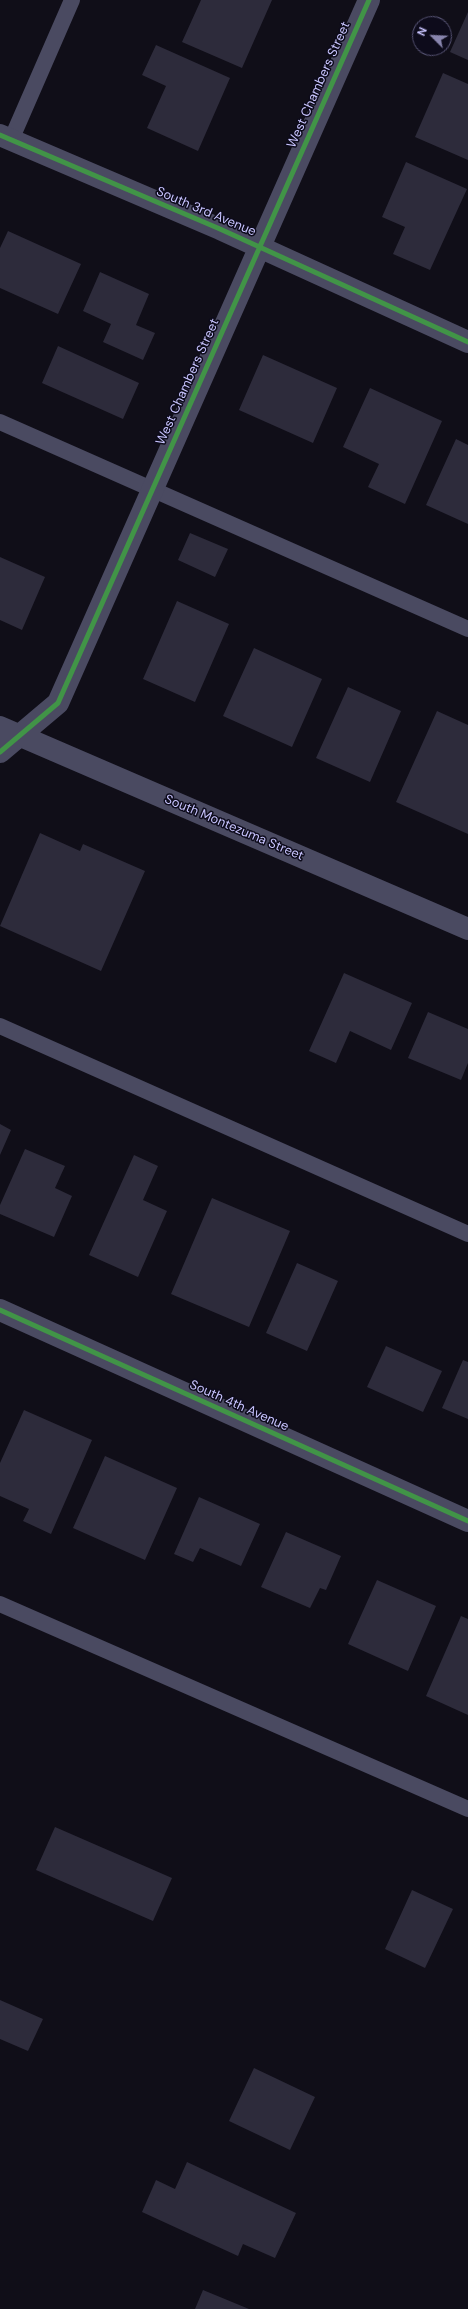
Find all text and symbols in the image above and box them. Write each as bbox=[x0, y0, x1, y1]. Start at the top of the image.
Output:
north arrow bbox=[412, 16, 452, 56]
street label: West Chambers Street bbox=[284, 19, 354, 151]
text: N bbox=[414, 25, 430, 38]
street label: South 3rd Avenue bbox=[154, 184, 258, 240]
street label: West Chambers Street bbox=[153, 316, 223, 448]
street label: South Montezuma Street bbox=[162, 792, 306, 864]
street label: South 4th Avenue bbox=[187, 1377, 291, 1435]

